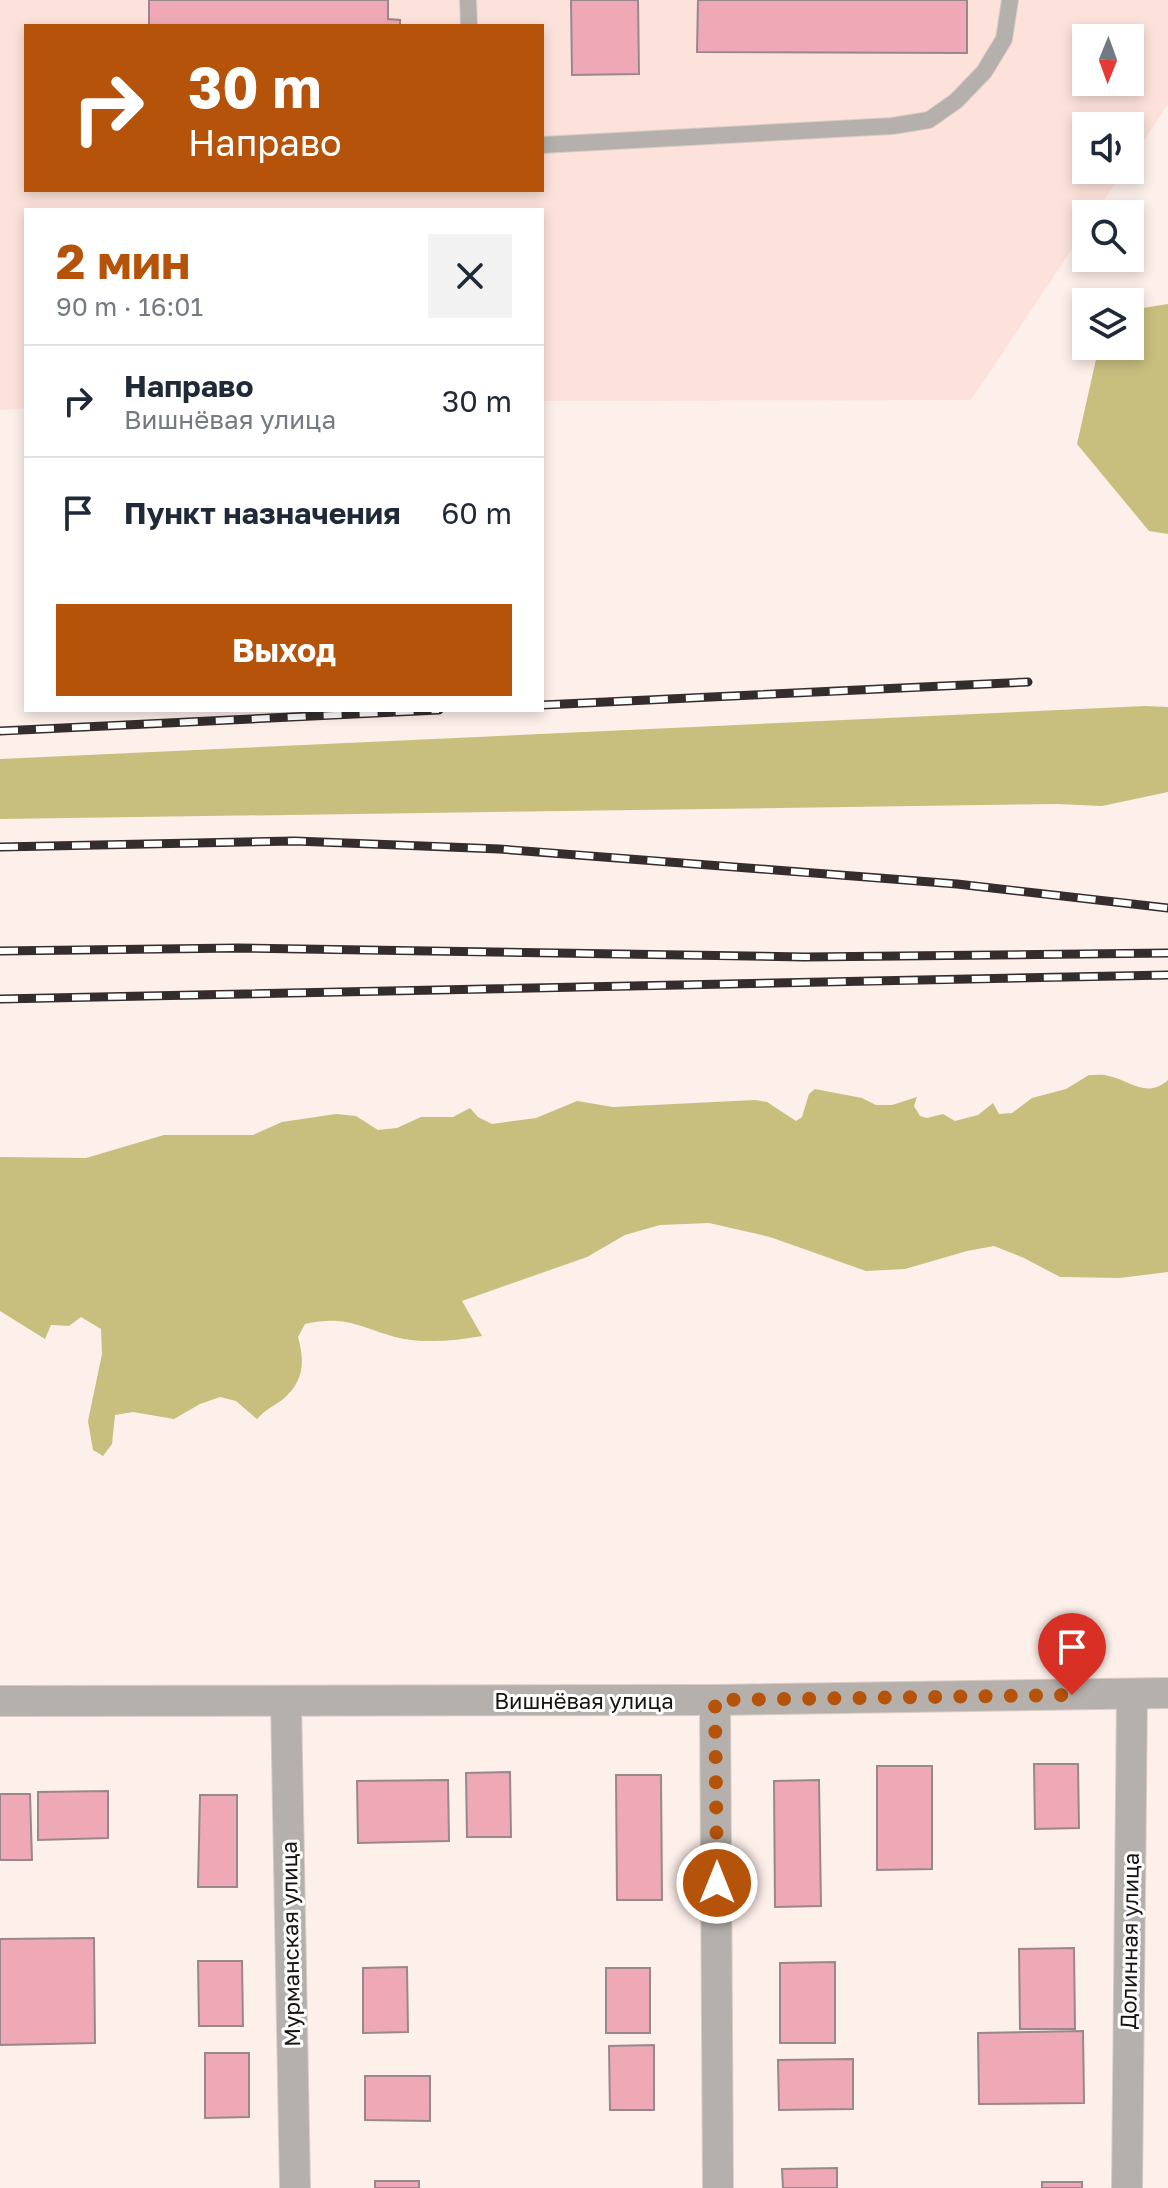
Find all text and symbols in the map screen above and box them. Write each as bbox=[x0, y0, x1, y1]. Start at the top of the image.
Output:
north arrow bbox=[1072, 24, 1144, 96]
map controls bbox=[1072, 24, 1144, 360]
text: 30 m bbox=[188, 53, 322, 120]
icon: right bbox=[56, 56, 160, 160]
button: sound bbox=[1072, 112, 1144, 184]
text: Направо bbox=[188, 121, 342, 164]
button: search bbox=[1072, 200, 1144, 272]
text: 2 мин bbox=[56, 232, 190, 290]
button: close bbox=[428, 234, 512, 318]
button: layers bbox=[1072, 288, 1144, 360]
text: 90 m · 16:01 bbox=[56, 291, 203, 322]
text: Направо bbox=[124, 368, 253, 404]
icon: right bbox=[56, 379, 100, 423]
text: 30 m bbox=[442, 383, 512, 419]
text: Вишнёвая улица bbox=[124, 404, 336, 435]
icon: arrive bbox=[56, 491, 100, 535]
text: Пункт назначения bbox=[124, 495, 401, 531]
text: 60 m bbox=[441, 495, 512, 531]
button: Выход bbox=[56, 604, 512, 696]
pin bbox=[1038, 1613, 1106, 1695]
icon: arrive bbox=[1050, 1625, 1094, 1669]
street label: Вишнёвая улица bbox=[494, 1687, 674, 1714]
street label: Мурманская улица bbox=[275, 1841, 305, 2047]
position arrow bbox=[675, 1841, 759, 1925]
street label: Долинная улица bbox=[1114, 1852, 1144, 2030]

